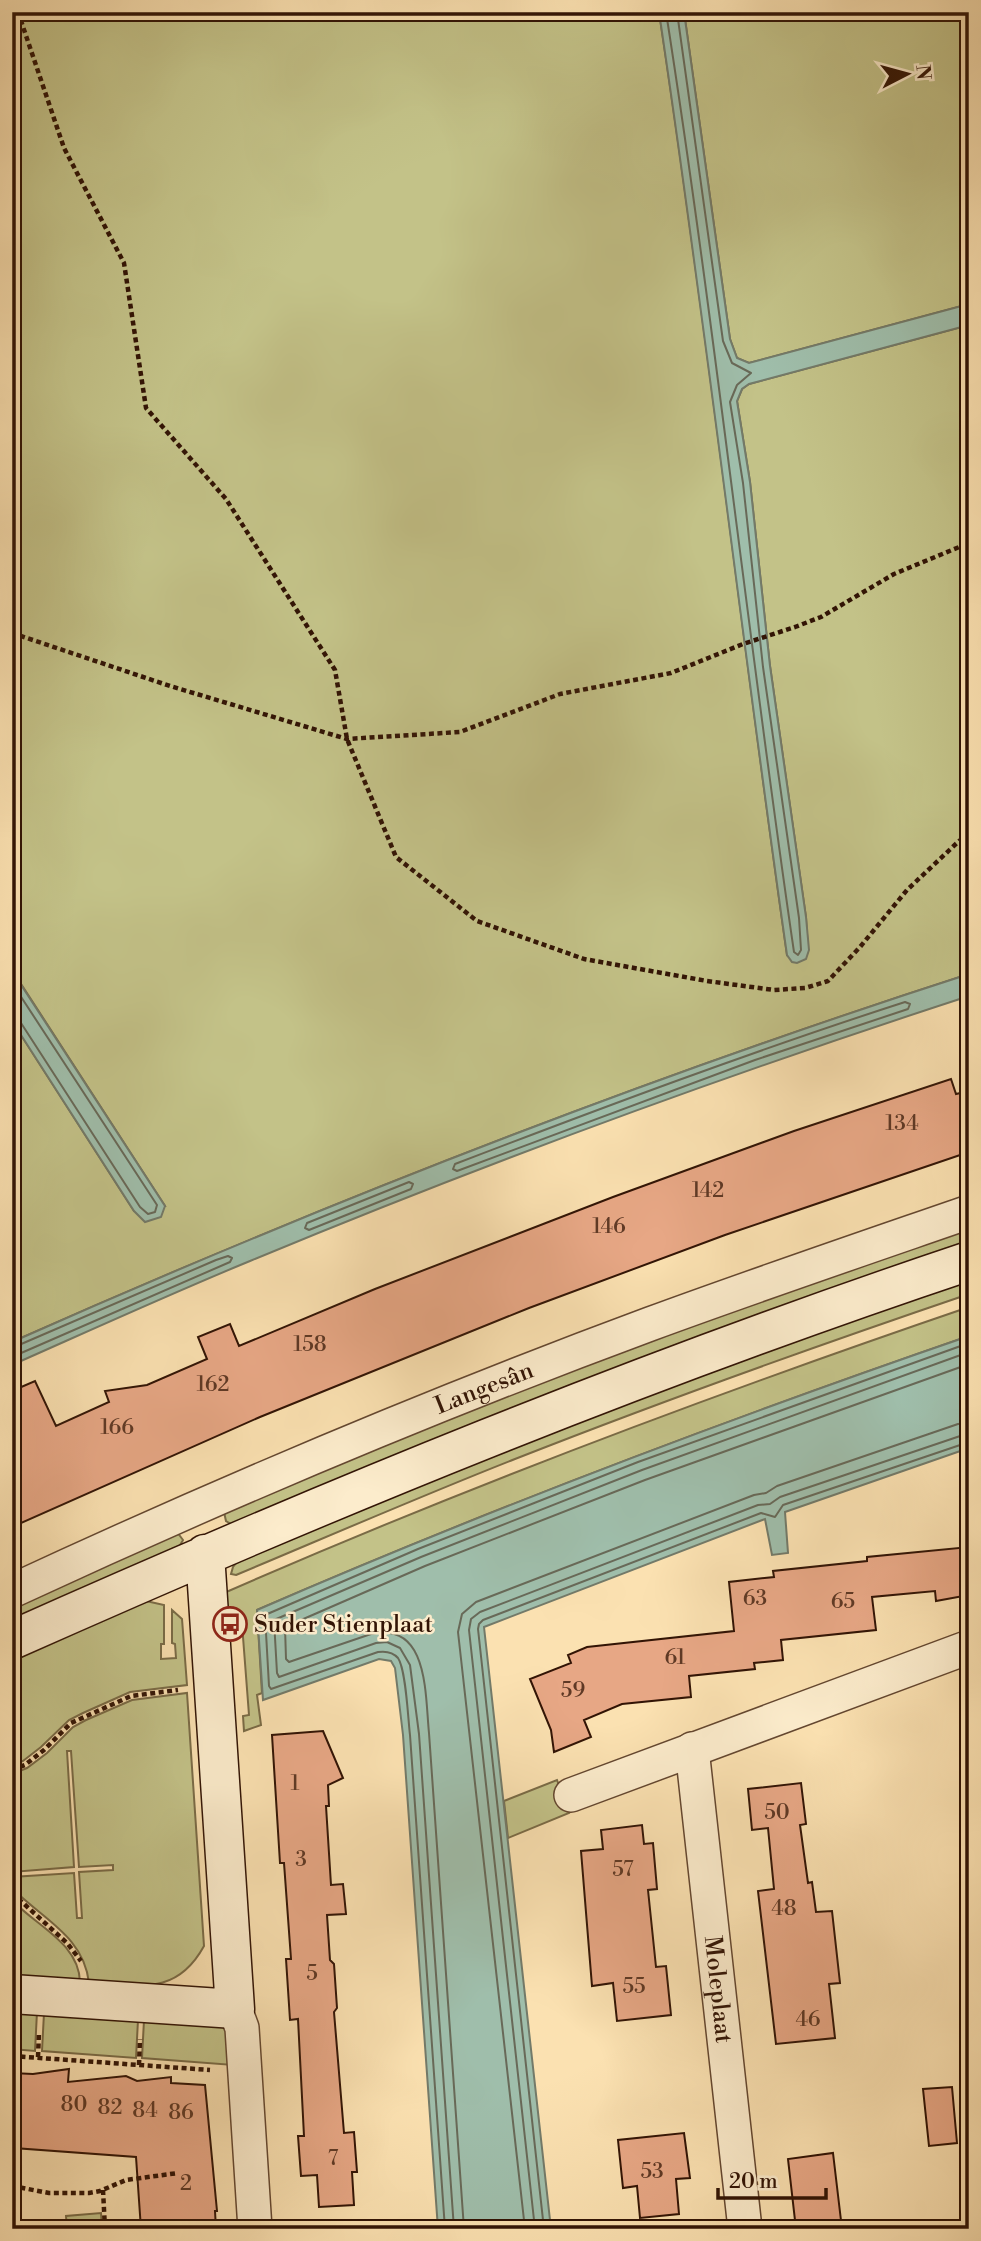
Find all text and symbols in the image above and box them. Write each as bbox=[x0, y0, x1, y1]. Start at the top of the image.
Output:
north arrow bbox=[872, 38, 942, 108]
text: N bbox=[910, 64, 936, 81]
house number: 134 bbox=[885, 1111, 919, 1137]
house number: 142 bbox=[692, 1178, 724, 1204]
house number: 146 bbox=[592, 1214, 626, 1240]
house number: 158 bbox=[293, 1332, 327, 1358]
street label: Langesân bbox=[431, 1356, 538, 1422]
house number: 162 bbox=[197, 1372, 230, 1398]
house number: 166 bbox=[100, 1415, 134, 1441]
house number: 63 bbox=[743, 1586, 767, 1612]
house number: 65 bbox=[831, 1589, 855, 1615]
bus stop icon: Suder Stienplaat bbox=[211, 1605, 249, 1643]
place label: Suder Stienplaat bbox=[254, 1610, 433, 1640]
house number: 61 bbox=[664, 1645, 686, 1671]
house number: 59 bbox=[561, 1678, 585, 1704]
house number: 1 bbox=[290, 1771, 300, 1797]
house number: 50 bbox=[764, 1800, 790, 1826]
house number: 3 bbox=[295, 1847, 307, 1873]
house number: 57 bbox=[612, 1857, 634, 1883]
house number: 48 bbox=[771, 1896, 797, 1922]
street label: Moleplaat bbox=[697, 1934, 738, 2045]
house number: 5 bbox=[306, 1961, 318, 1987]
house number: 55 bbox=[622, 1974, 646, 2000]
house number: 46 bbox=[795, 2007, 821, 2033]
house number: 80 bbox=[61, 2092, 87, 2118]
house number: 82 bbox=[98, 2095, 122, 2121]
house number: 84 bbox=[132, 2098, 158, 2124]
house number: 86 bbox=[168, 2100, 194, 2126]
house number: 7 bbox=[328, 2146, 339, 2172]
scale bar bbox=[718, 2157, 827, 2201]
house number: 53 bbox=[640, 2159, 664, 2185]
text: 20 m bbox=[729, 2169, 778, 2195]
house number: 2 bbox=[180, 2171, 192, 2197]

